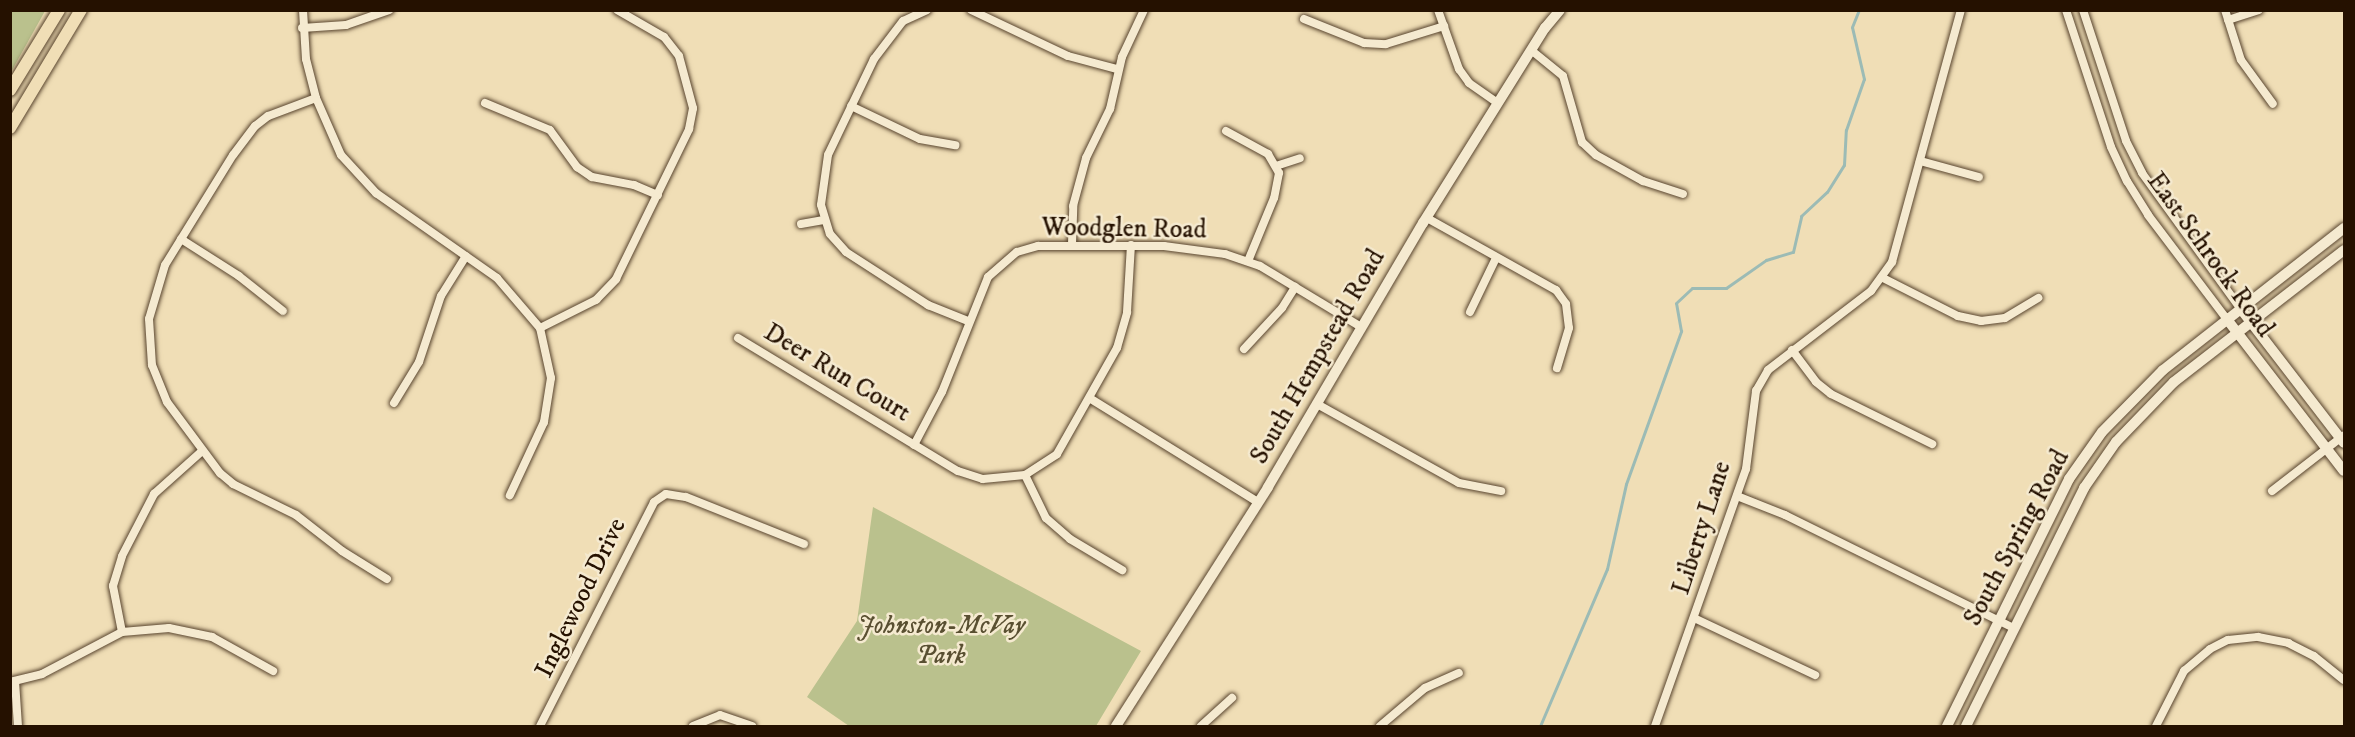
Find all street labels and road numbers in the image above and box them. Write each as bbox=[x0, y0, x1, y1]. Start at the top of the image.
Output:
street label: East Schrock Road bbox=[2140, 166, 2280, 344]
street label: Woodglen Road bbox=[1041, 212, 1207, 246]
street label: South Hempstead Road bbox=[1244, 244, 1392, 470]
street label: Deer Run Court bbox=[758, 317, 916, 429]
street label: South Spring Road bbox=[1957, 445, 2077, 631]
street label: Liberty Lane bbox=[1666, 457, 1738, 599]
street label: Inglewood Drive bbox=[529, 513, 633, 683]

